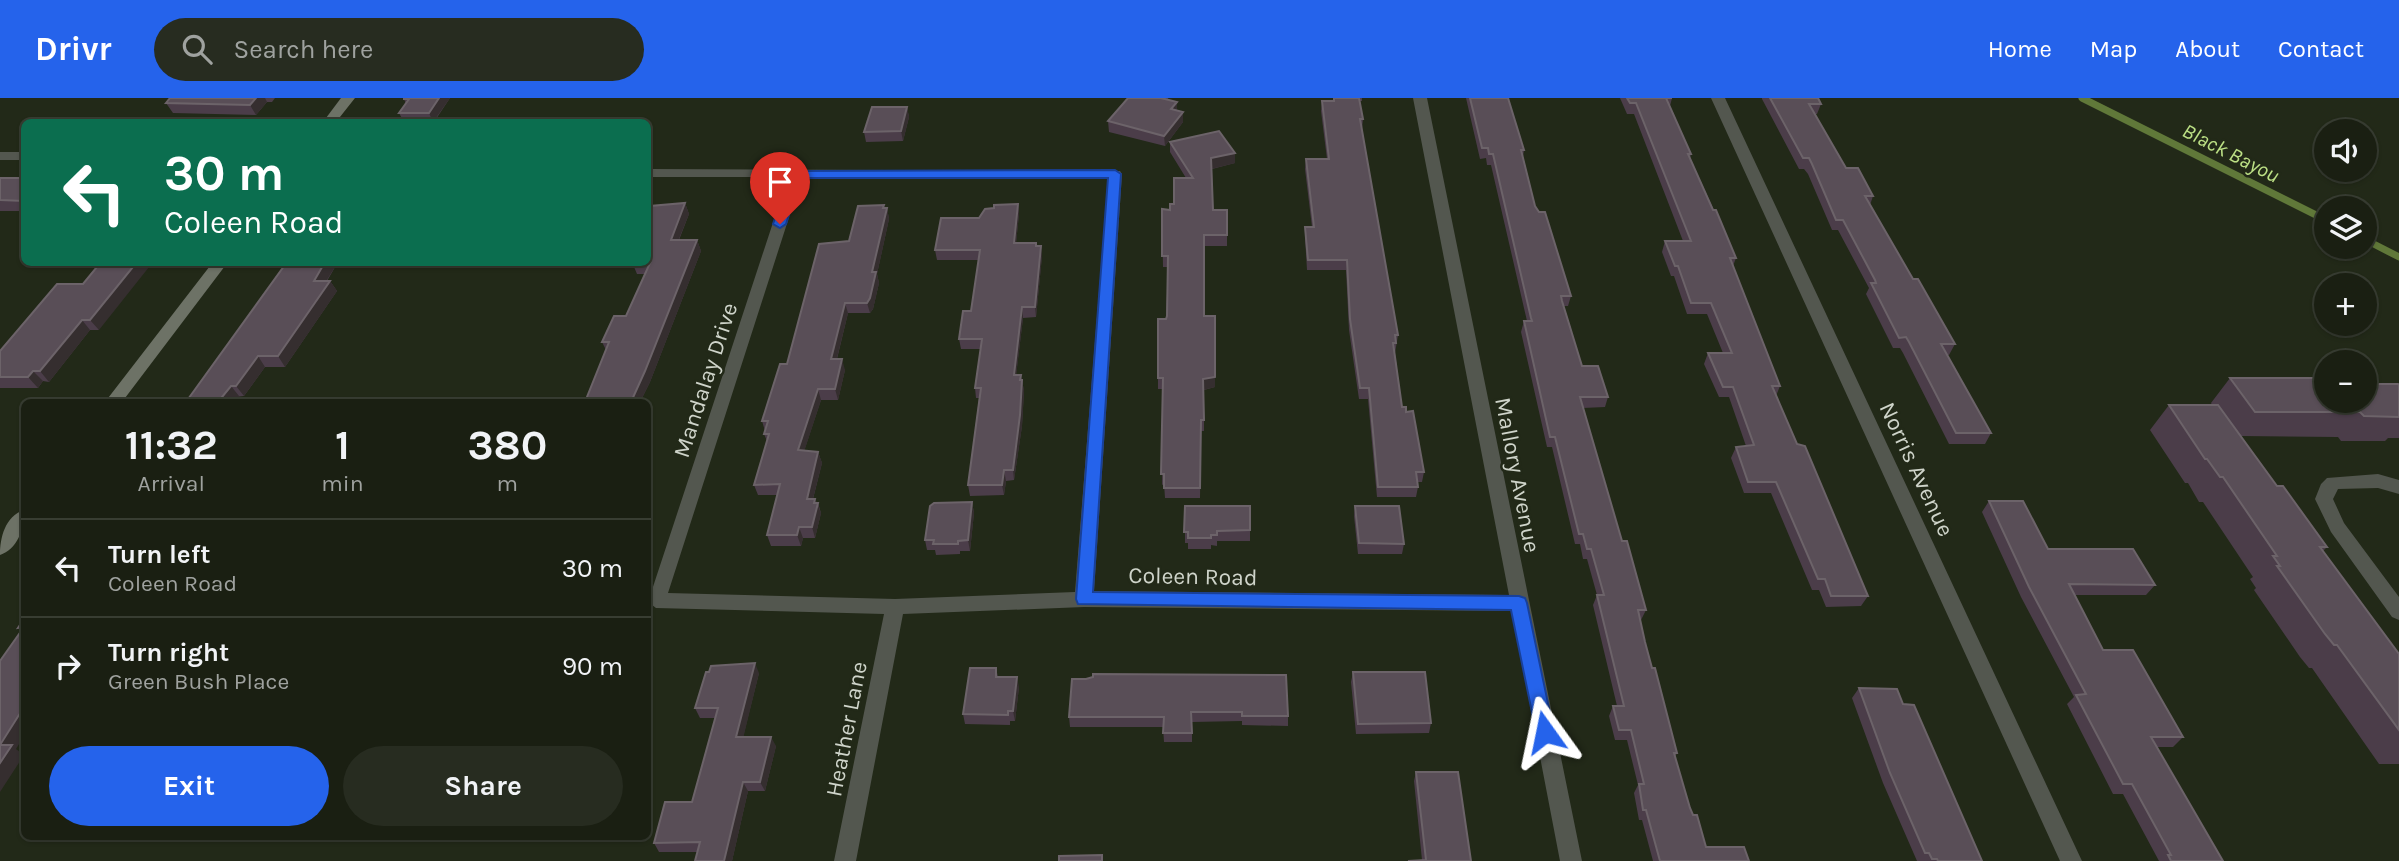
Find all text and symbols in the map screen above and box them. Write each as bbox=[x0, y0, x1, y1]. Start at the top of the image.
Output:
search box bbox=[154, 18, 644, 81]
text: Drivr bbox=[35, 30, 112, 68]
icon: search bbox=[178, 30, 216, 68]
text: Search here bbox=[234, 34, 373, 65]
text: Home bbox=[1988, 35, 2052, 63]
text: Map bbox=[2090, 35, 2137, 63]
text: About bbox=[2175, 35, 2240, 63]
text: Contact bbox=[2278, 35, 2364, 63]
water label: Black Bayou bbox=[2178, 118, 2284, 188]
map controls bbox=[2314, 119, 2377, 413]
button: sound bbox=[2314, 119, 2377, 182]
text: 30 m bbox=[164, 145, 284, 202]
icon: left bbox=[49, 147, 140, 238]
pin bbox=[750, 152, 810, 224]
icon: arrive bbox=[761, 163, 799, 201]
button: layers bbox=[2314, 196, 2377, 259]
text: Coleen Road bbox=[164, 204, 344, 241]
button: + bbox=[2314, 273, 2377, 336]
street label: Mandalay Drive bbox=[668, 299, 743, 461]
button: − bbox=[2314, 350, 2377, 413]
street label: Mallory Avenue bbox=[1489, 395, 1546, 555]
street label: Norris Avenue bbox=[1874, 398, 1959, 541]
text: 11:32 bbox=[125, 420, 218, 470]
text: 1 bbox=[335, 420, 350, 470]
text: 380 bbox=[467, 420, 547, 470]
text: Arrival bbox=[137, 470, 205, 497]
text: min bbox=[321, 470, 364, 497]
text: m bbox=[497, 470, 518, 497]
text: Turn left bbox=[108, 539, 210, 570]
icon: left bbox=[49, 549, 87, 587]
text: 30 m bbox=[562, 553, 623, 584]
street label: Coleen Road bbox=[1128, 562, 1258, 591]
text: Coleen Road bbox=[108, 570, 237, 597]
text: Turn right bbox=[108, 637, 229, 668]
icon: right bbox=[49, 647, 87, 685]
text: 90 m bbox=[562, 651, 623, 682]
street label: Heather Lane bbox=[820, 659, 873, 799]
text: Green Bush Place bbox=[108, 668, 289, 695]
position arrow bbox=[1508, 695, 1582, 769]
button: Exit bbox=[49, 746, 329, 826]
button: Share bbox=[343, 746, 623, 826]

